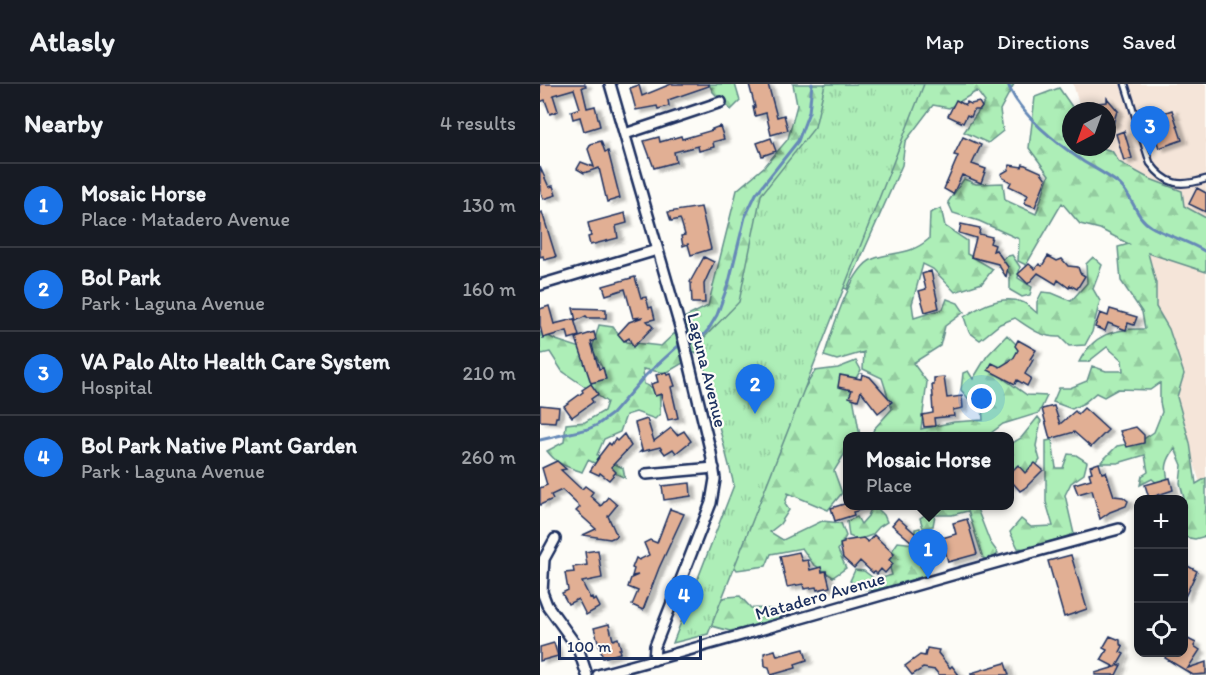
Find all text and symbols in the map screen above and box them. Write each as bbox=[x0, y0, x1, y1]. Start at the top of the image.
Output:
text: Atlasly bbox=[30, 24, 115, 58]
text: Map bbox=[926, 29, 964, 54]
text: Directions bbox=[997, 29, 1089, 54]
text: Saved bbox=[1122, 29, 1176, 54]
north arrow bbox=[1062, 102, 1116, 156]
pin: 3 bbox=[1130, 106, 1170, 156]
text: Nearby bbox=[24, 107, 103, 139]
text: 4 results bbox=[440, 111, 516, 135]
text: Mosaic Horse bbox=[81, 180, 206, 207]
text: 1 bbox=[39, 193, 48, 217]
text: 130 m bbox=[462, 193, 516, 217]
text: Place · Matadero Avenue bbox=[81, 207, 290, 231]
text: Bol Park bbox=[81, 264, 161, 291]
text: 2 bbox=[38, 277, 49, 301]
text: 160 m bbox=[463, 277, 516, 301]
text: Park · Laguna Avenue bbox=[81, 291, 265, 315]
street label: Laguna Avenue bbox=[682, 310, 732, 430]
text: VA Palo Alto Health Care System bbox=[81, 348, 390, 375]
text: 3 bbox=[38, 361, 49, 385]
text: 210 m bbox=[463, 361, 516, 385]
pin: 2 bbox=[736, 364, 774, 414]
text: Hospital bbox=[81, 375, 153, 399]
your location bbox=[967, 384, 996, 413]
text: Bol Park Native Plant Garden bbox=[81, 432, 357, 459]
popup bbox=[843, 432, 1014, 510]
text: 4 bbox=[37, 445, 50, 469]
text: 260 m bbox=[461, 445, 516, 469]
text: Mosaic Horse bbox=[866, 446, 991, 473]
text: Park · Laguna Avenue bbox=[81, 459, 265, 483]
text: Place bbox=[866, 473, 912, 497]
map controls bbox=[1134, 495, 1188, 657]
button: + bbox=[1134, 495, 1188, 549]
pin: 1 bbox=[908, 530, 948, 579]
button: − bbox=[1134, 549, 1188, 603]
street label: Matadero Avenue bbox=[753, 567, 887, 625]
pin: 4 bbox=[664, 576, 704, 625]
button: locate bbox=[1134, 603, 1188, 657]
scale bar bbox=[558, 633, 702, 660]
text: 100 m bbox=[567, 637, 611, 656]

